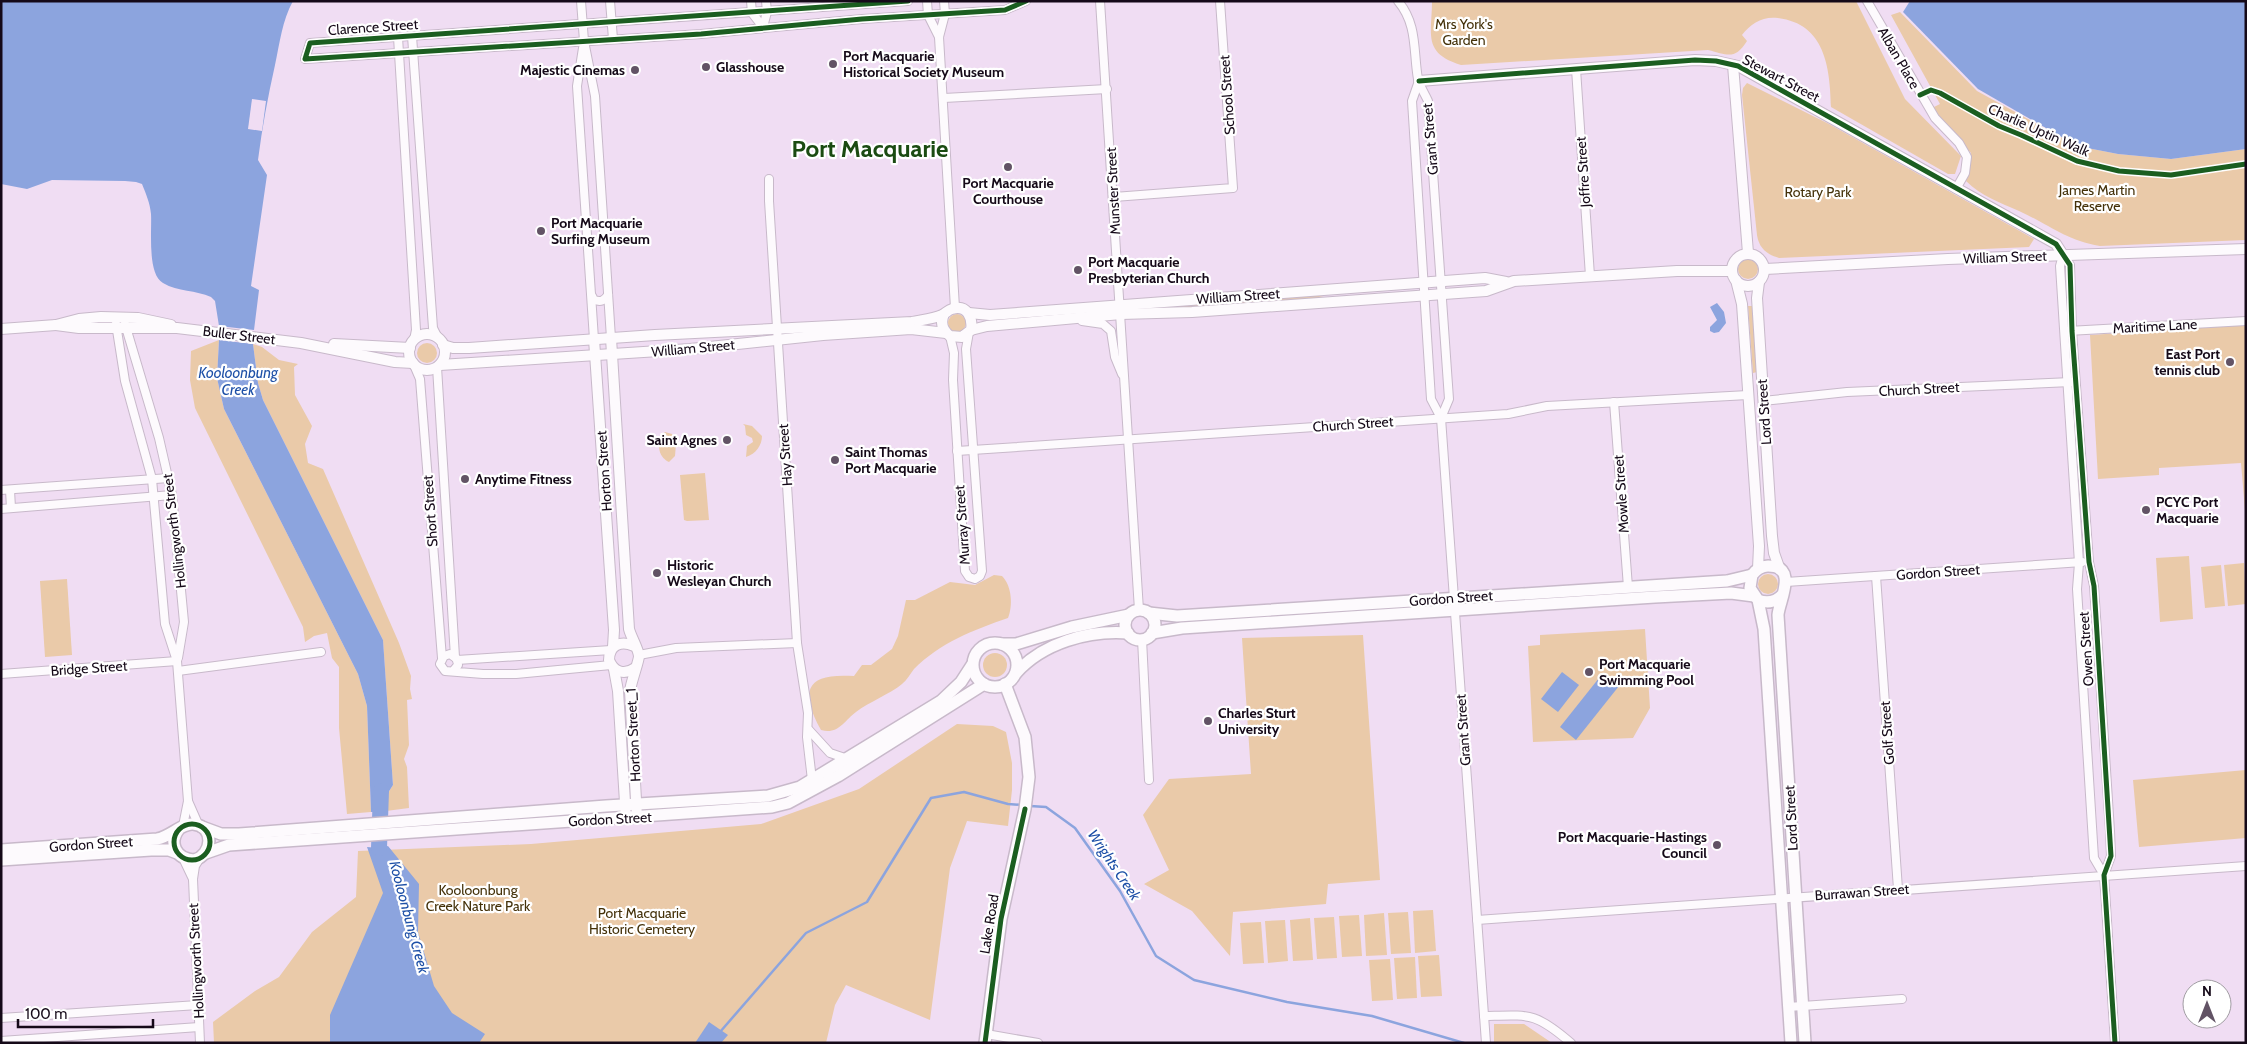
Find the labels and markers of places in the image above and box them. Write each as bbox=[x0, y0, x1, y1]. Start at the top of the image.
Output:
place label: Port Macquarie Historical Society Museum bbox=[843, 47, 1004, 81]
place label: Glasshouse bbox=[716, 58, 784, 76]
marker: Port Macquarie Historical Society Museum bbox=[827, 58, 839, 70]
place label: Majestic Cinemas bbox=[520, 61, 625, 79]
marker: Glasshouse bbox=[700, 61, 712, 73]
marker: Majestic Cinemas bbox=[629, 64, 641, 76]
marker: Port Macquarie Courthouse bbox=[1002, 161, 1014, 173]
place label: Port Macquarie Courthouse bbox=[962, 174, 1054, 208]
place label: Port Macquarie Surfing Museum bbox=[551, 214, 650, 248]
marker: Port Macquarie Surfing Museum bbox=[535, 225, 547, 237]
place label: Port Macquarie Presbyterian Church bbox=[1088, 253, 1210, 287]
marker: Port Macquarie Presbyterian Church bbox=[1072, 264, 1084, 276]
place label: East Port tennis club bbox=[2154, 345, 2220, 379]
marker: East Port tennis club bbox=[2224, 356, 2236, 368]
place label: Saint Agnes bbox=[646, 431, 717, 449]
marker: Saint Agnes bbox=[721, 434, 733, 446]
place label: Saint Thomas Port Macquarie bbox=[845, 443, 937, 477]
marker: Saint Thomas Port Macquarie bbox=[829, 454, 841, 466]
place label: Anytime Fitness bbox=[475, 470, 572, 488]
marker: Anytime Fitness bbox=[459, 473, 471, 485]
place label: PCYC Port Macquarie bbox=[2156, 493, 2219, 527]
marker: PCYC Port Macquarie bbox=[2140, 504, 2152, 516]
place label: Historic Wesleyan Church bbox=[667, 556, 772, 590]
marker: Historic Wesleyan Church bbox=[651, 567, 663, 579]
place label: Port Macquarie Swimming Pool bbox=[1599, 655, 1694, 689]
marker: Port Macquarie Swimming Pool bbox=[1583, 666, 1595, 678]
place label: Charles Sturt University bbox=[1218, 704, 1296, 738]
marker: Charles Sturt University bbox=[1202, 715, 1214, 727]
place label: Port Macquarie-Hastings Council bbox=[1558, 828, 1707, 862]
marker: Port Macquarie-Hastings Council bbox=[1711, 839, 1723, 851]

